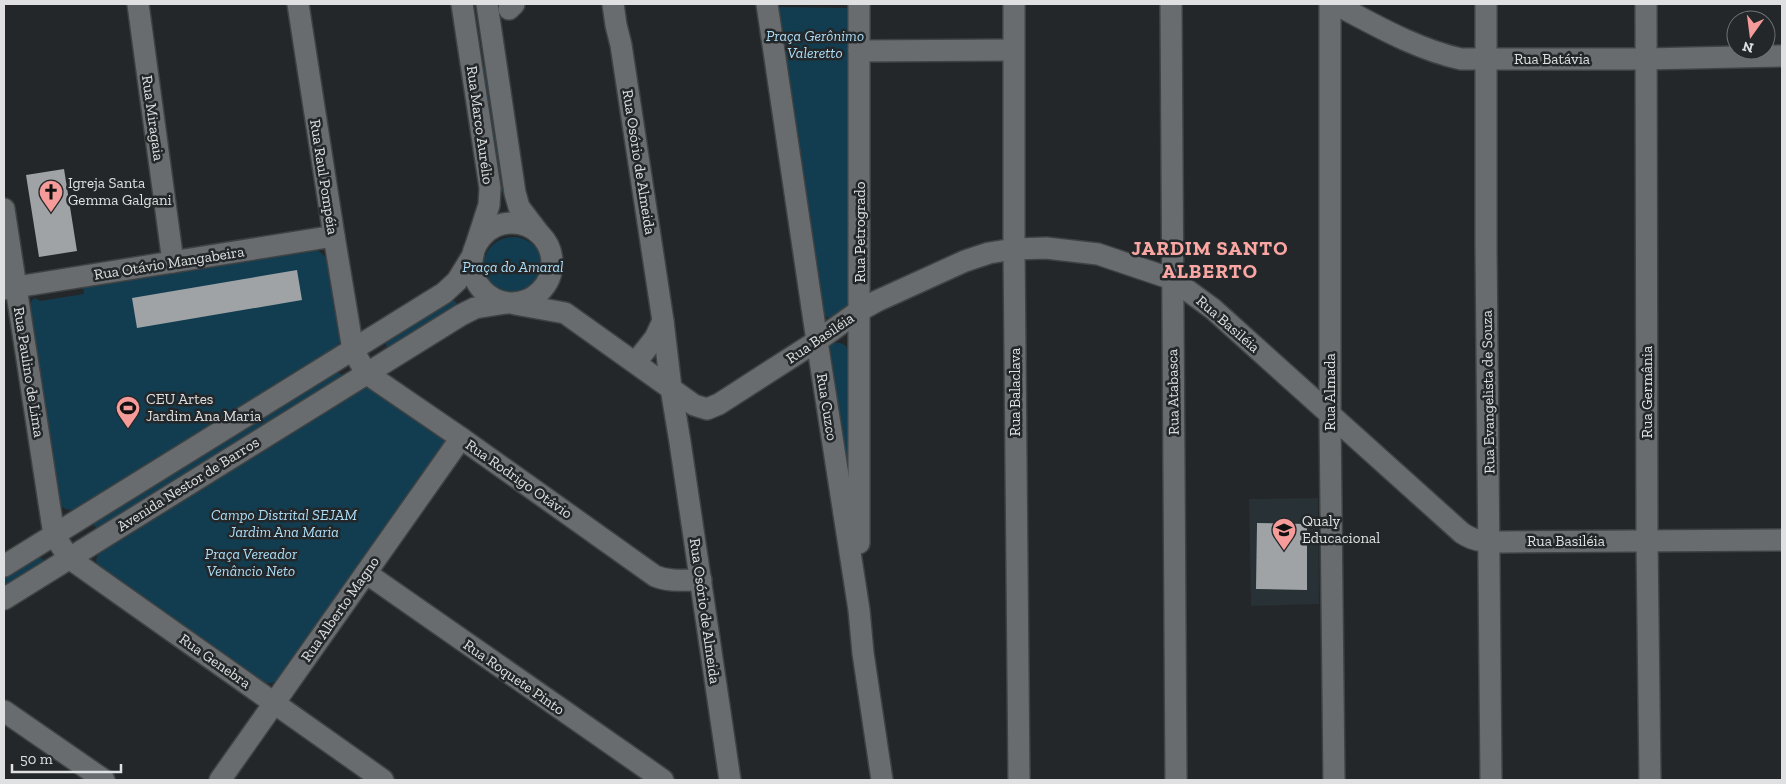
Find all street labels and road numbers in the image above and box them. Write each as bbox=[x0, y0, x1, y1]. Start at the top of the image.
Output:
street label: Rua Batávia bbox=[1514, 50, 1590, 68]
street label: Rua Marco Aurélio bbox=[463, 65, 497, 186]
street label: Rua Miragaia bbox=[138, 74, 168, 162]
street label: Rua Osório de Almeida bbox=[619, 88, 659, 236]
street label: Rua Raul Pompéia bbox=[306, 118, 342, 236]
street label: Rua Petrogrado bbox=[851, 181, 869, 282]
street label: Rua Otávio Mangabeira bbox=[93, 242, 245, 284]
street label: Rua Basiléia bbox=[1193, 292, 1263, 356]
street label: Rua Paulino de Lima bbox=[10, 306, 48, 438]
street label: Rua Basiléia bbox=[783, 309, 857, 367]
street label: Rua Evangelista de Souza bbox=[1478, 310, 1498, 474]
street label: Rua Germânia bbox=[1638, 346, 1656, 438]
street label: Rua Balaclava bbox=[1006, 348, 1024, 436]
street label: Rua Atabasca bbox=[1163, 349, 1183, 435]
street label: Rua Almada bbox=[1321, 353, 1339, 431]
street label: Rua Cuzco bbox=[813, 372, 841, 442]
street label: Avenida Nestor de Barros bbox=[114, 433, 262, 535]
street label: Rua Rodrigo Otávio bbox=[462, 435, 576, 523]
street label: Rua Basiléia bbox=[1527, 532, 1605, 550]
street label: Rua Osório de Almeida bbox=[686, 537, 724, 685]
street label: Rua Alberto Magno bbox=[297, 553, 383, 665]
street label: Rua Genebra bbox=[176, 630, 254, 692]
street label: Rua Roquete Pinto bbox=[460, 635, 568, 719]

